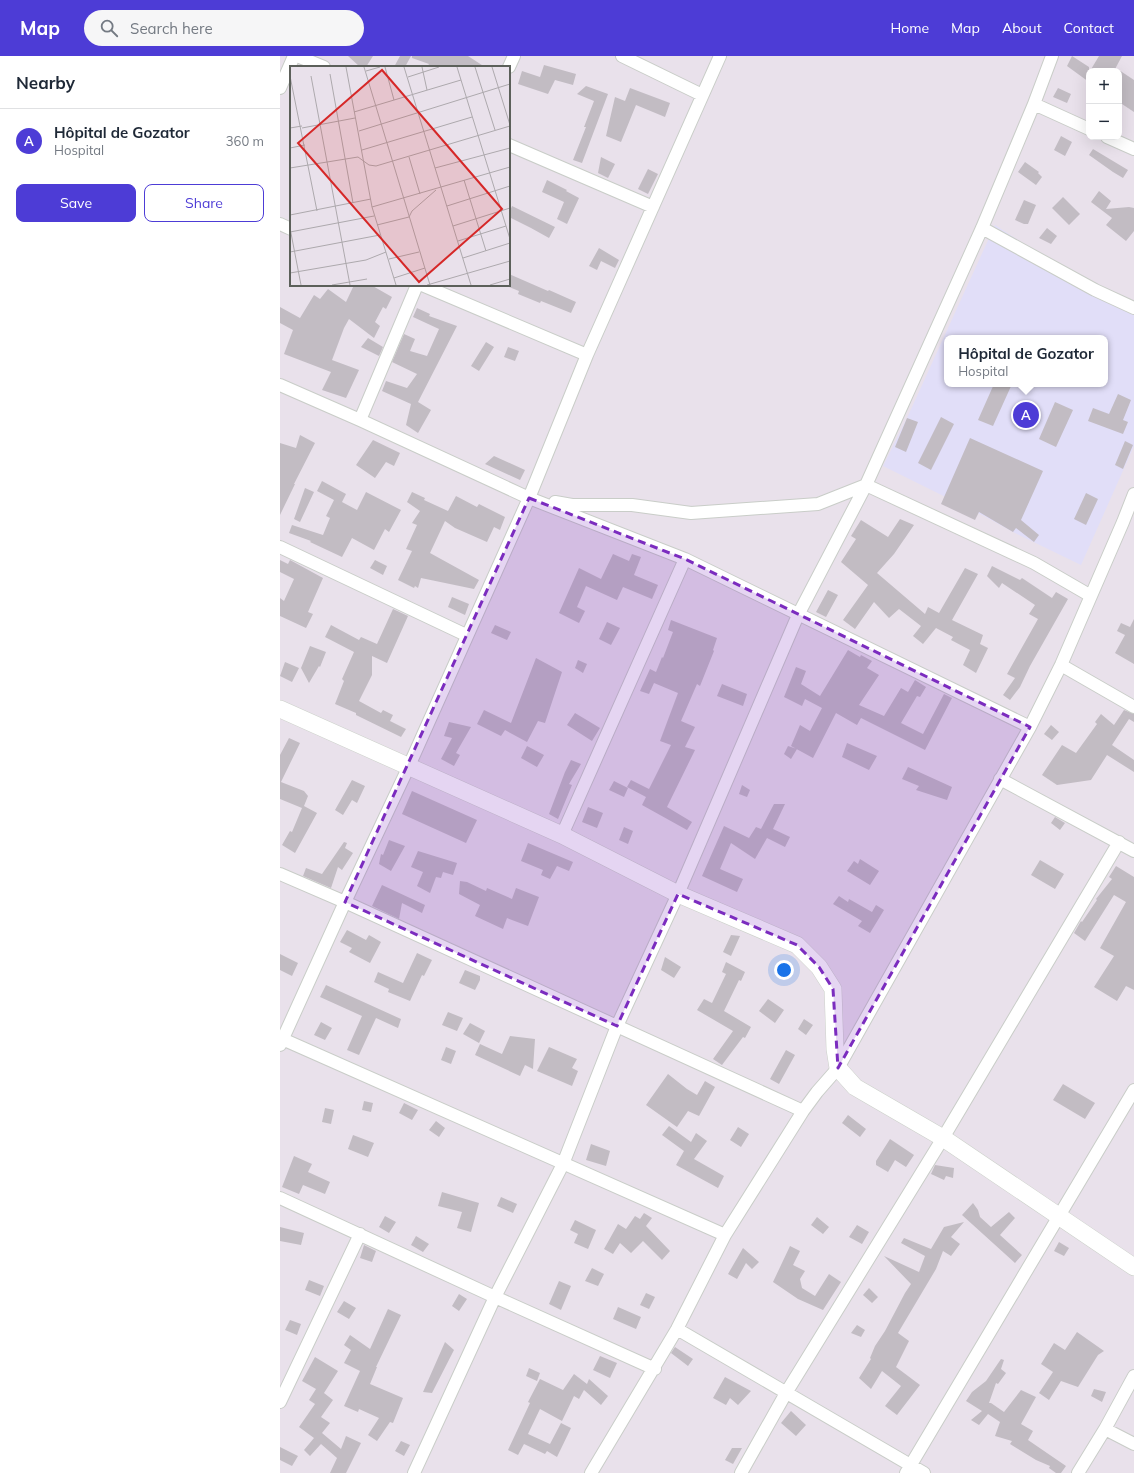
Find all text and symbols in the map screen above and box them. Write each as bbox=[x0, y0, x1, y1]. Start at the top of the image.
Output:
search box bbox=[84, 10, 364, 46]
text: Map bbox=[20, 16, 60, 40]
icon: search bbox=[98, 17, 120, 39]
text: Search here bbox=[130, 19, 213, 38]
text: Home bbox=[890, 19, 929, 37]
text: Map bbox=[951, 19, 980, 37]
text: About bbox=[1002, 19, 1042, 37]
text: Contact bbox=[1064, 19, 1114, 37]
inset map bbox=[290, 66, 510, 286]
map controls bbox=[1086, 68, 1122, 140]
button: + bbox=[1086, 68, 1122, 104]
text: Nearby bbox=[16, 72, 75, 93]
button: − bbox=[1086, 104, 1122, 140]
text: Hôpital de Gozator bbox=[54, 123, 190, 142]
text: A bbox=[24, 133, 34, 149]
text: 360 m bbox=[226, 133, 264, 149]
text: Hospital bbox=[54, 142, 104, 158]
button: Save bbox=[16, 184, 136, 222]
button: Share bbox=[144, 184, 264, 222]
popup bbox=[944, 335, 1108, 387]
text: Hôpital de Gozator bbox=[958, 344, 1094, 363]
text: Hospital bbox=[958, 363, 1008, 379]
pin: A bbox=[1013, 400, 1039, 430]
your location bbox=[774, 960, 794, 980]

